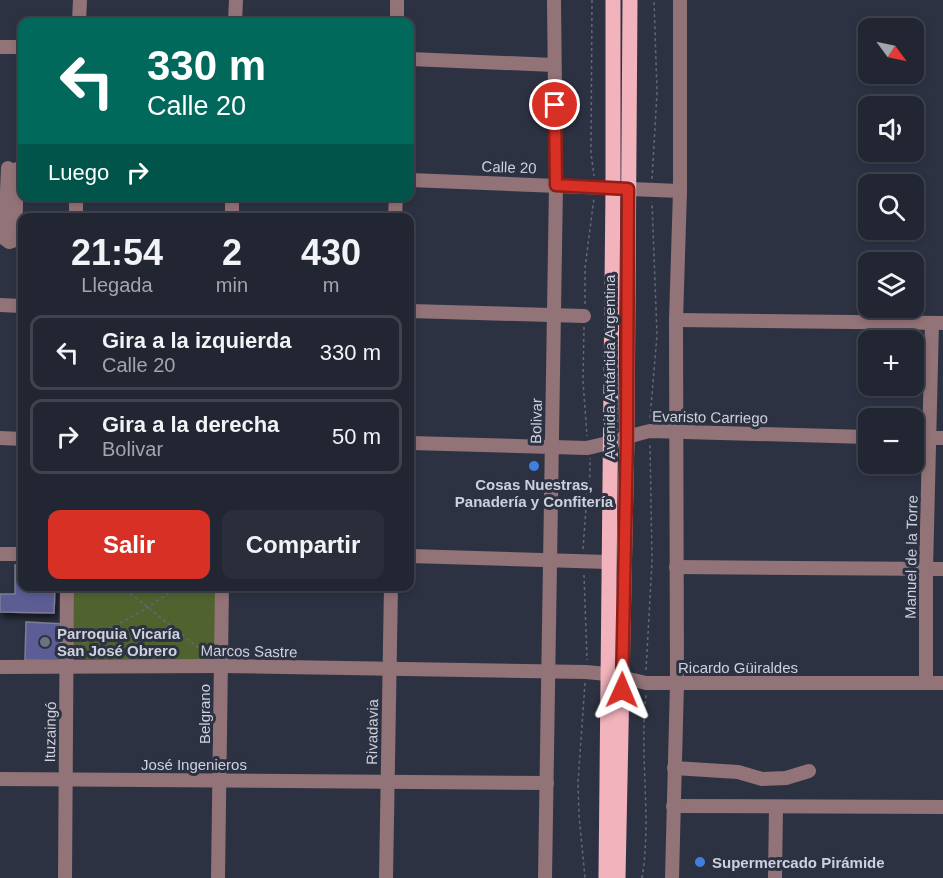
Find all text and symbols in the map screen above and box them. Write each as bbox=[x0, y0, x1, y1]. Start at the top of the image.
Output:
north arrow bbox=[858, 18, 924, 84]
map controls bbox=[858, 18, 924, 474]
icon: left bbox=[48, 42, 126, 120]
text: 330 m bbox=[147, 42, 266, 89]
pin bbox=[529, 79, 580, 130]
icon: arrive bbox=[538, 88, 571, 121]
text: Calle 20 bbox=[147, 91, 246, 121]
button: sound bbox=[858, 96, 924, 162]
icon: right bbox=[121, 156, 154, 189]
street label: Calle 20 bbox=[481, 158, 537, 176]
text: Luego bbox=[48, 160, 109, 185]
button: search bbox=[858, 174, 924, 240]
text: 21:54 bbox=[71, 232, 163, 273]
text: 2 bbox=[222, 232, 242, 273]
text: 430 bbox=[301, 232, 361, 273]
button: layers bbox=[858, 252, 924, 318]
text: Llegada bbox=[81, 274, 153, 296]
text: min bbox=[216, 274, 248, 296]
text: m bbox=[323, 274, 339, 296]
street label: Avenida Antártida Argentina bbox=[601, 274, 618, 459]
text: Gira a la izquierda bbox=[102, 328, 292, 353]
button: + bbox=[858, 330, 924, 396]
icon: left bbox=[51, 336, 84, 369]
text: 330 m bbox=[320, 340, 381, 365]
text: Calle 20 bbox=[102, 354, 175, 376]
street label: Bolivar bbox=[527, 398, 545, 444]
street label: Evaristo Carriego bbox=[652, 407, 768, 427]
button: − bbox=[858, 408, 924, 474]
text: Gira a la derecha bbox=[102, 412, 279, 437]
icon: right bbox=[51, 420, 84, 453]
text: 50 m bbox=[332, 424, 381, 449]
text: Bolivar bbox=[102, 438, 163, 460]
marker: Cosas Nuestras, Panadería y Confitería bbox=[527, 459, 541, 473]
place label: Cosas Nuestras, Panadería y Confitería bbox=[455, 476, 614, 510]
street label: Manuel de la Torre bbox=[901, 495, 921, 619]
button: Salir bbox=[48, 510, 210, 579]
button: Compartir bbox=[222, 510, 384, 579]
place label: Parroquia Vicaría San José Obrero bbox=[57, 625, 181, 659]
marker: Parroquia Vicaría San José Obrero bbox=[38, 635, 52, 649]
street label: Marcos Sastre bbox=[201, 642, 297, 660]
position arrow bbox=[590, 658, 654, 722]
street label: Ricardo Güiraldes bbox=[678, 659, 798, 676]
street label: Belgrano bbox=[196, 684, 213, 744]
street label: Rivadavia bbox=[363, 698, 381, 765]
street label: Ituzaingó bbox=[41, 701, 59, 763]
street label: José Ingenieros bbox=[141, 756, 247, 773]
place label: Supermercado Pirámide bbox=[712, 854, 885, 871]
marker: Supermercado Pirámide bbox=[693, 855, 707, 869]

